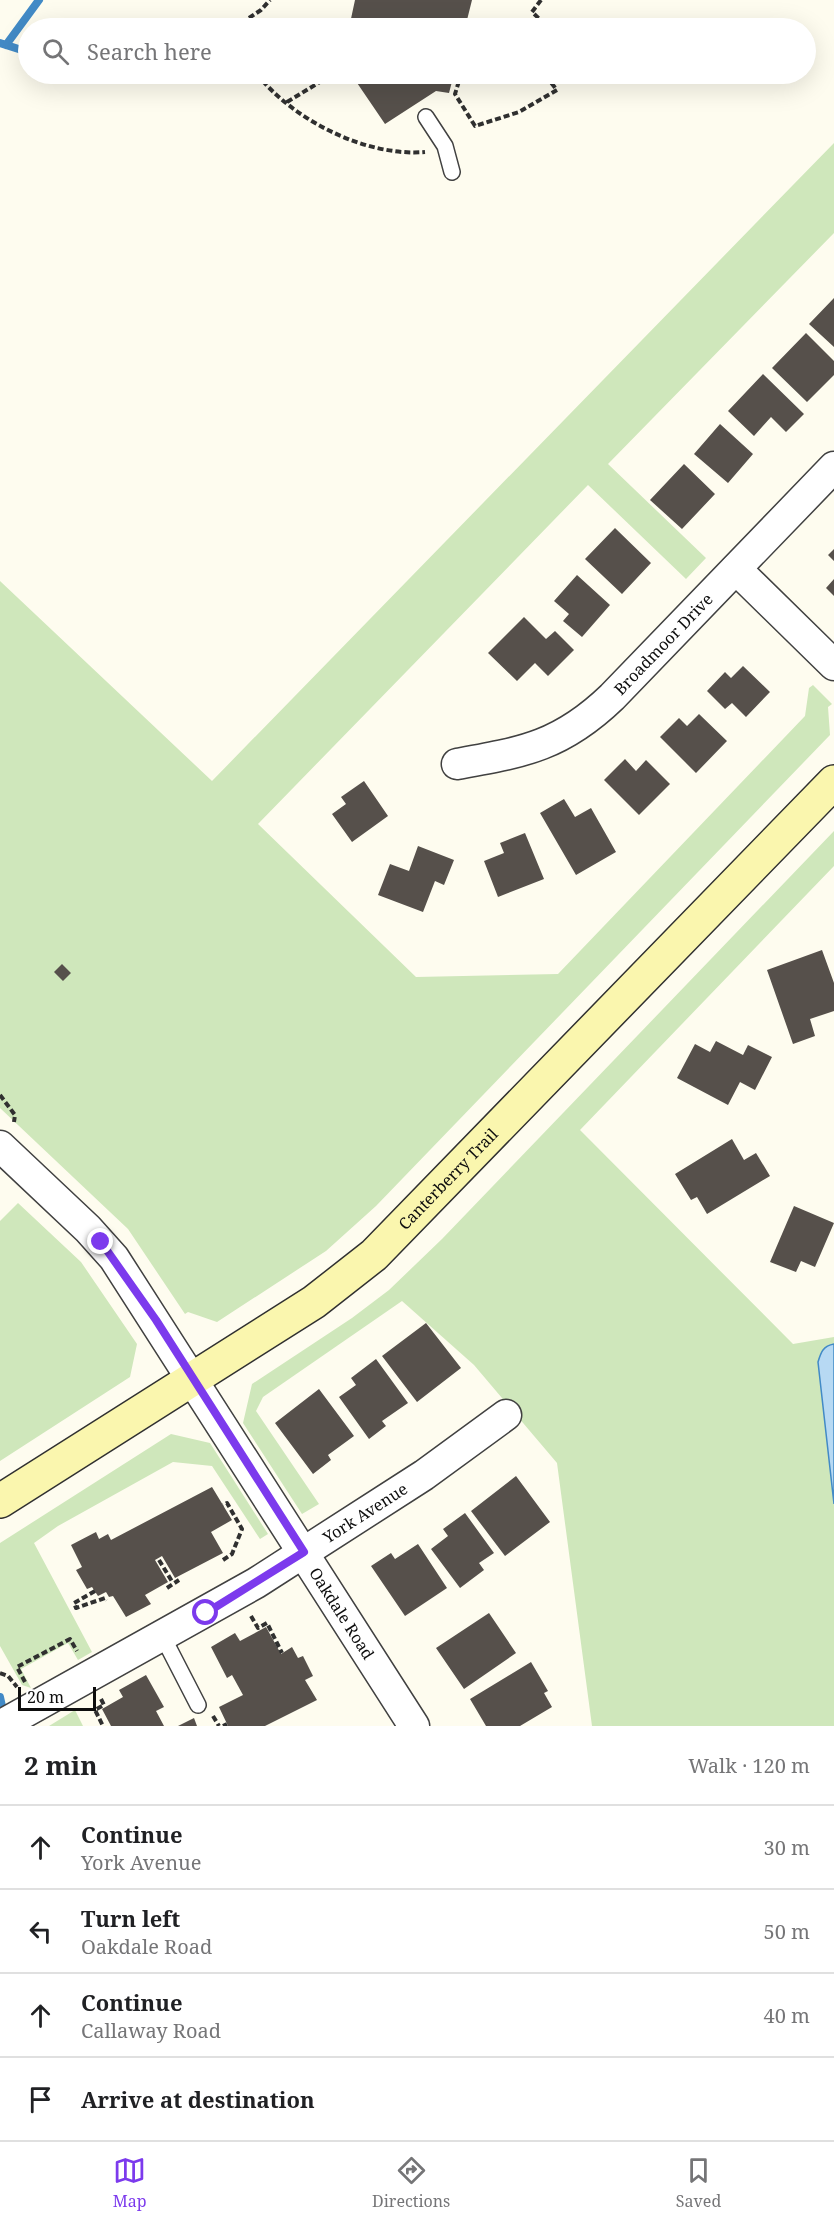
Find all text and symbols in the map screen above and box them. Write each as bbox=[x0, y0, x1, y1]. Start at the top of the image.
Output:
search box bbox=[18, 18, 816, 84]
icon: search bbox=[39, 35, 72, 68]
text: Search here bbox=[87, 36, 212, 66]
street label: Broadmoor Drive bbox=[609, 588, 717, 700]
street label: Canterberry Trail bbox=[393, 1123, 502, 1235]
route end bbox=[87, 1228, 113, 1254]
street label: York Avenue bbox=[318, 1477, 412, 1549]
street label: Oakdale Road bbox=[304, 1563, 379, 1664]
route start bbox=[192, 1599, 218, 1625]
scale bar bbox=[18, 1684, 96, 1712]
text: 20 m bbox=[27, 1686, 64, 1708]
text: 2 min bbox=[24, 1747, 98, 1783]
text: Walk · 120 m bbox=[688, 1752, 810, 1779]
text: Continue bbox=[81, 1819, 183, 1849]
icon: ahead bbox=[24, 1831, 57, 1864]
text: 30 m bbox=[764, 1834, 810, 1861]
text: York Avenue bbox=[81, 1849, 201, 1876]
text: Turn left bbox=[81, 1903, 180, 1933]
icon: left bbox=[24, 1915, 57, 1948]
text: 50 m bbox=[764, 1918, 810, 1945]
text: Oakdale Road bbox=[81, 1933, 212, 1960]
text: Continue bbox=[81, 1987, 183, 2017]
icon: ahead bbox=[24, 1999, 57, 2032]
text: 40 m bbox=[764, 2002, 810, 2029]
text: Callaway Road bbox=[81, 2017, 221, 2044]
icon: arrive bbox=[24, 2083, 57, 2116]
text: Arrive at destination bbox=[81, 2084, 315, 2114]
tab: Map bbox=[113, 2154, 147, 2212]
tab: Directions bbox=[372, 2154, 450, 2212]
tab: Saved bbox=[676, 2154, 721, 2212]

